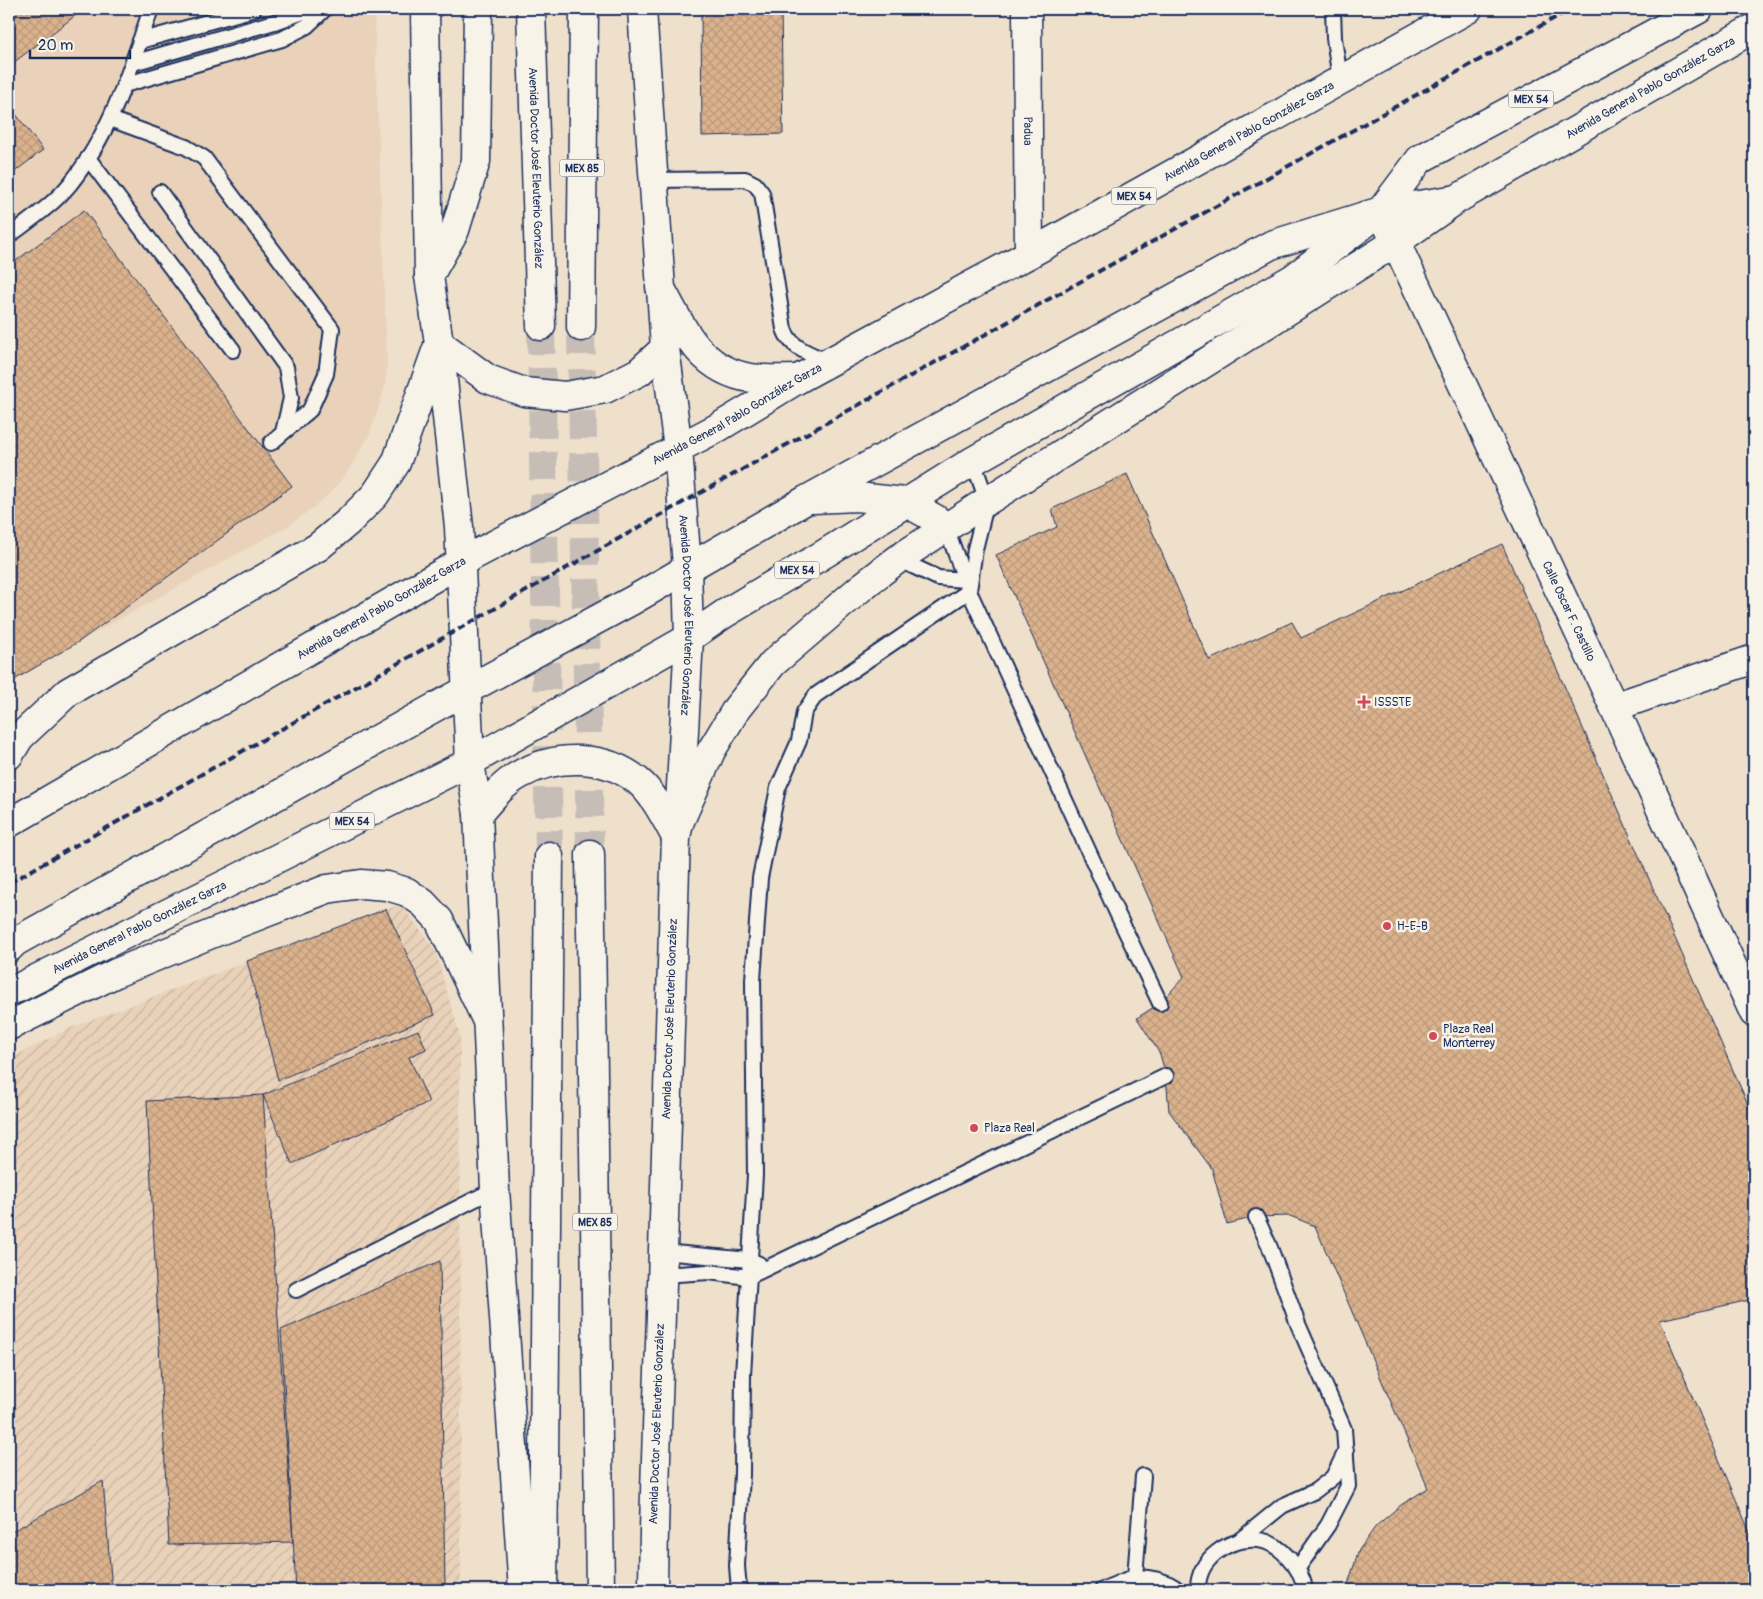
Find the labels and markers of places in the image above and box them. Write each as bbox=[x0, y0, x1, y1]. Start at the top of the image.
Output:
place label: ISSSTE bbox=[1374, 695, 1411, 710]
marker: ISSSTE bbox=[1358, 696, 1370, 708]
place label: H-E-B bbox=[1397, 919, 1428, 934]
marker: H-E-B bbox=[1381, 920, 1393, 932]
place label: Plaza Real Monterrey bbox=[1443, 1022, 1495, 1051]
marker: Plaza Real Monterrey bbox=[1427, 1030, 1439, 1042]
place label: Plaza Real bbox=[984, 1121, 1035, 1136]
marker: Plaza Real bbox=[968, 1122, 980, 1134]

